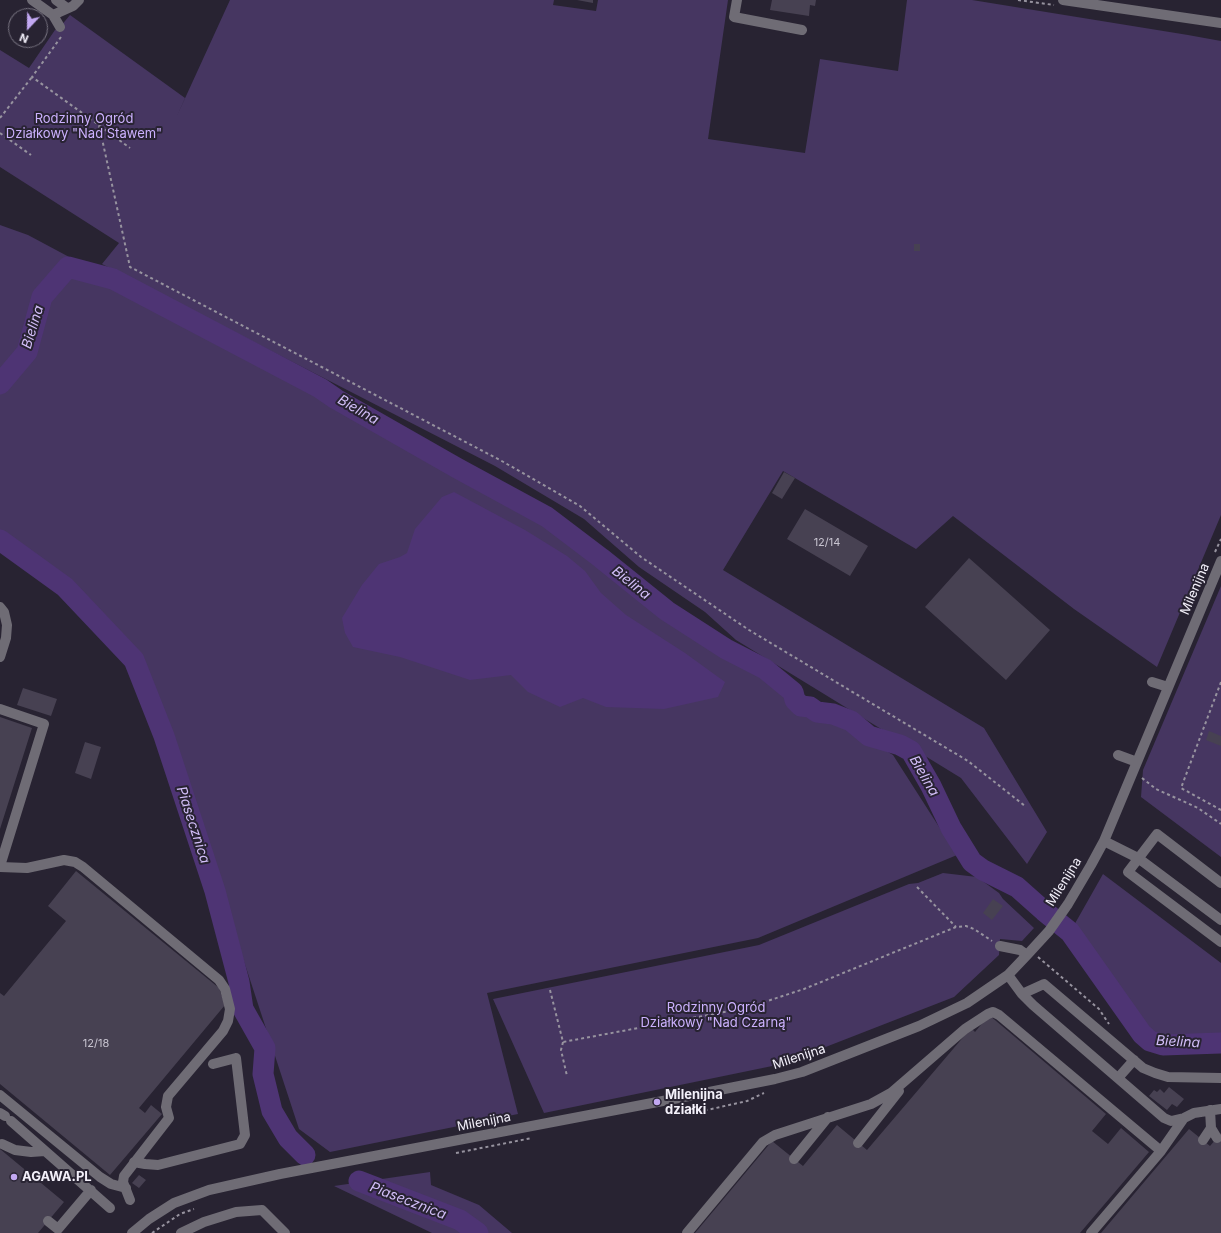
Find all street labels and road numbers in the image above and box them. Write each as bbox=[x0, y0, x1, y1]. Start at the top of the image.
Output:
street label: Milenijna bbox=[1177, 561, 1213, 617]
street label: Milenijna bbox=[1043, 855, 1085, 909]
street label: Milenijna bbox=[771, 1041, 827, 1073]
street label: Milenijna bbox=[456, 1109, 512, 1135]

